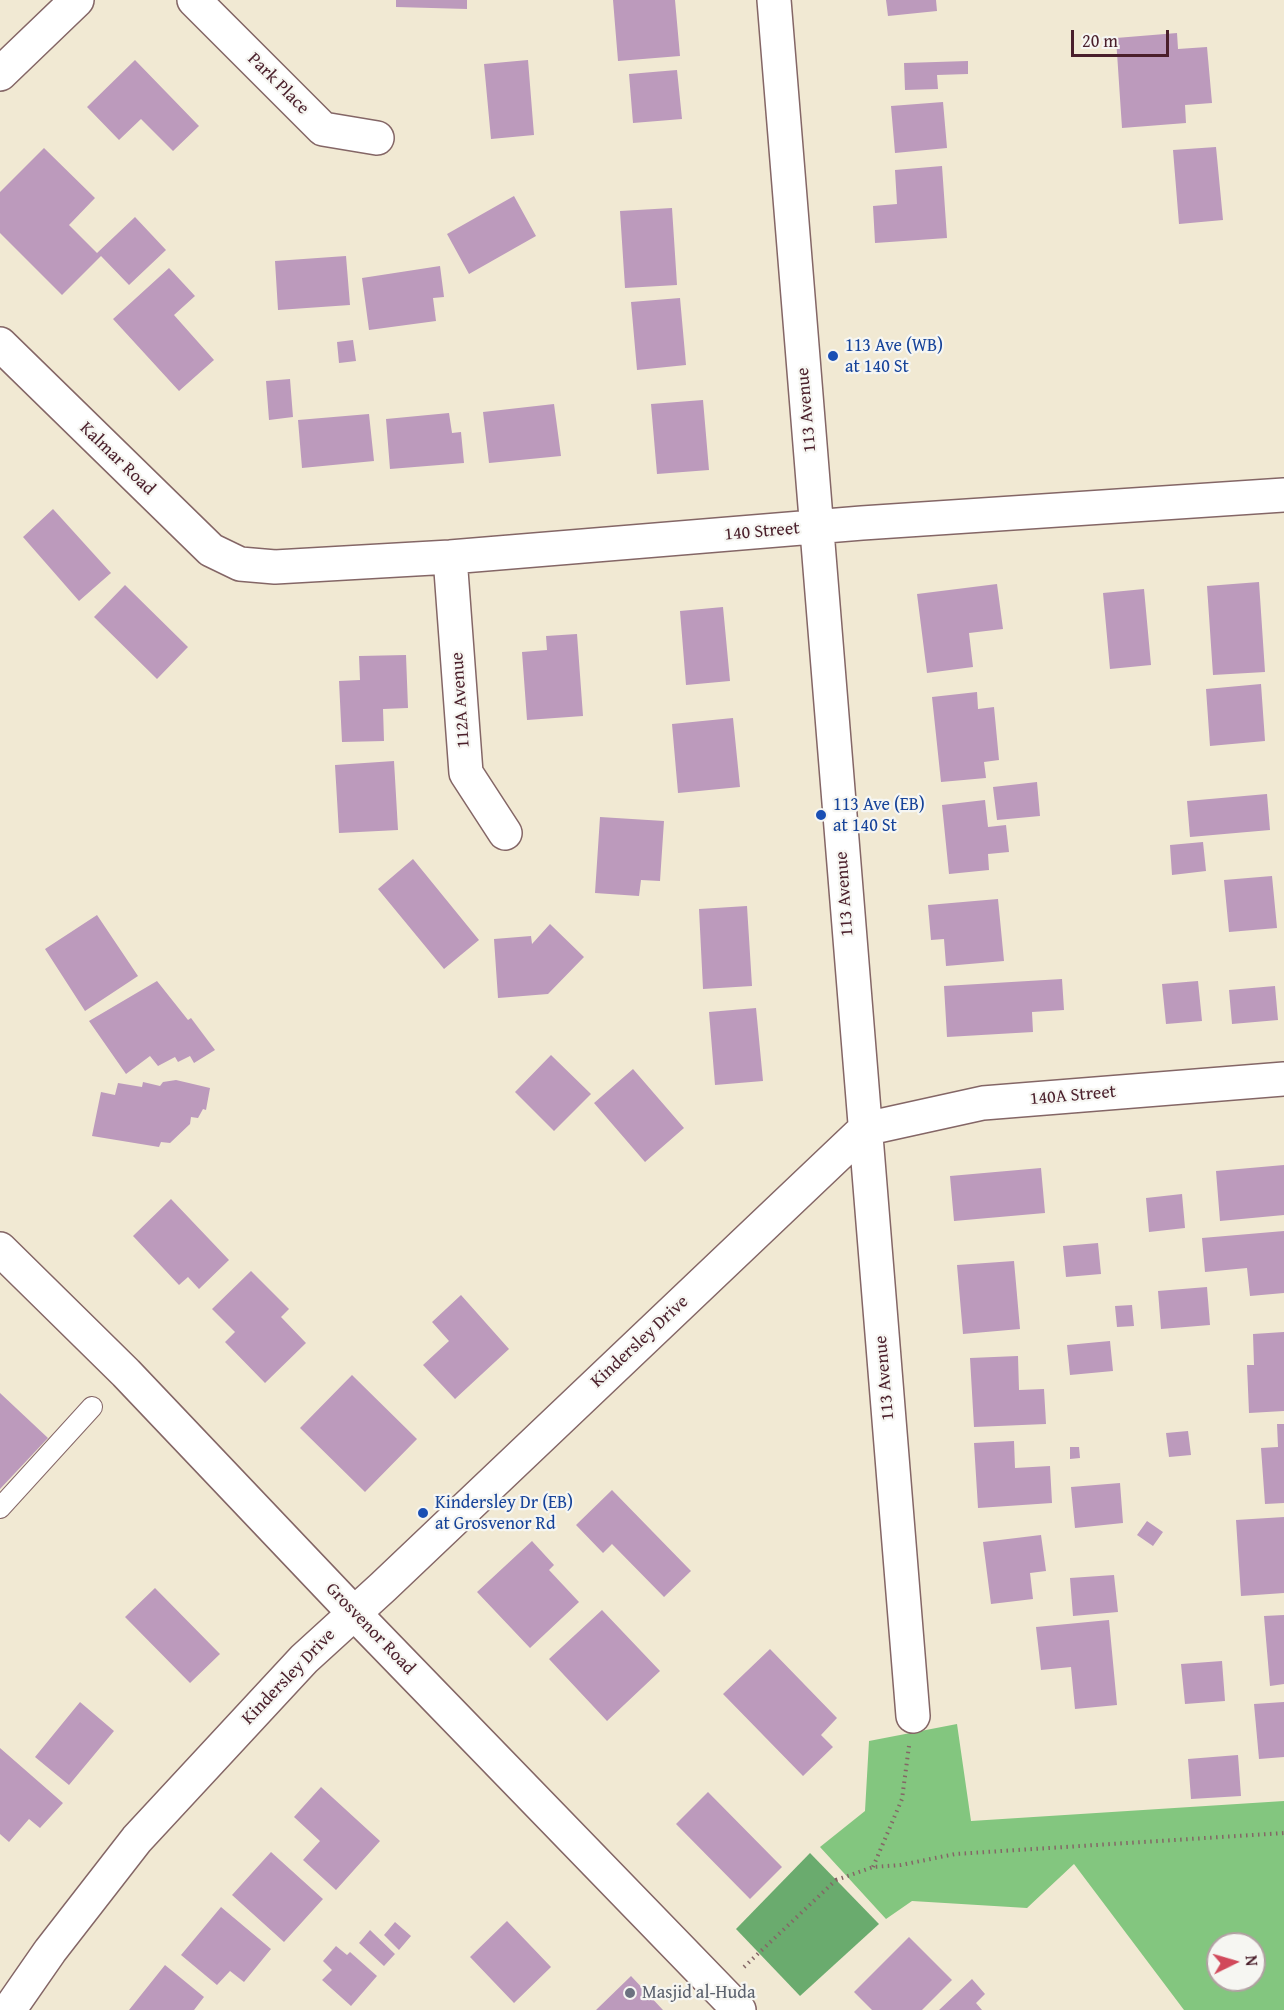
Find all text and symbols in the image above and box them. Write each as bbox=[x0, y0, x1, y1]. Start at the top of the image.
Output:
scale bar bbox=[1074, 18, 1172, 56]
text: 20 m bbox=[1082, 27, 1118, 54]
street label: Park Place bbox=[243, 49, 313, 119]
place label: 113 Ave (WB) at 140 St bbox=[845, 335, 943, 378]
marker: 113 Ave (WB) at 140 St bbox=[826, 349, 840, 363]
street label: 113 Avenue bbox=[793, 367, 821, 453]
street label: Kalmar Road bbox=[75, 418, 159, 500]
street label: 140 Street bbox=[723, 518, 801, 546]
street label: 112A Avenue bbox=[447, 651, 475, 749]
place label: 113 Ave (EB) at 140 St bbox=[833, 794, 925, 836]
marker: 113 Ave (EB) at 140 St bbox=[814, 808, 828, 822]
street label: 113 Avenue bbox=[831, 851, 859, 937]
street label: 140A Street bbox=[1029, 1081, 1117, 1111]
street label: Kindersley Drive bbox=[587, 1291, 693, 1393]
street label: 113 Avenue bbox=[871, 1335, 899, 1421]
place label: Kindersley Dr (EB) at Grosvenor Rd bbox=[435, 1492, 573, 1534]
marker: Kindersley Dr (EB) at Grosvenor Rd bbox=[416, 1506, 430, 1520]
street label: Grosvenor Road bbox=[321, 1579, 419, 1679]
street label: Kindersley Drive bbox=[238, 1624, 340, 1730]
north arrow bbox=[1206, 1932, 1266, 1992]
text: N bbox=[1240, 1954, 1264, 1967]
place label: Masjid al-Huda bbox=[642, 1982, 755, 2004]
marker: Masjid al-Huda bbox=[623, 1986, 637, 2000]

